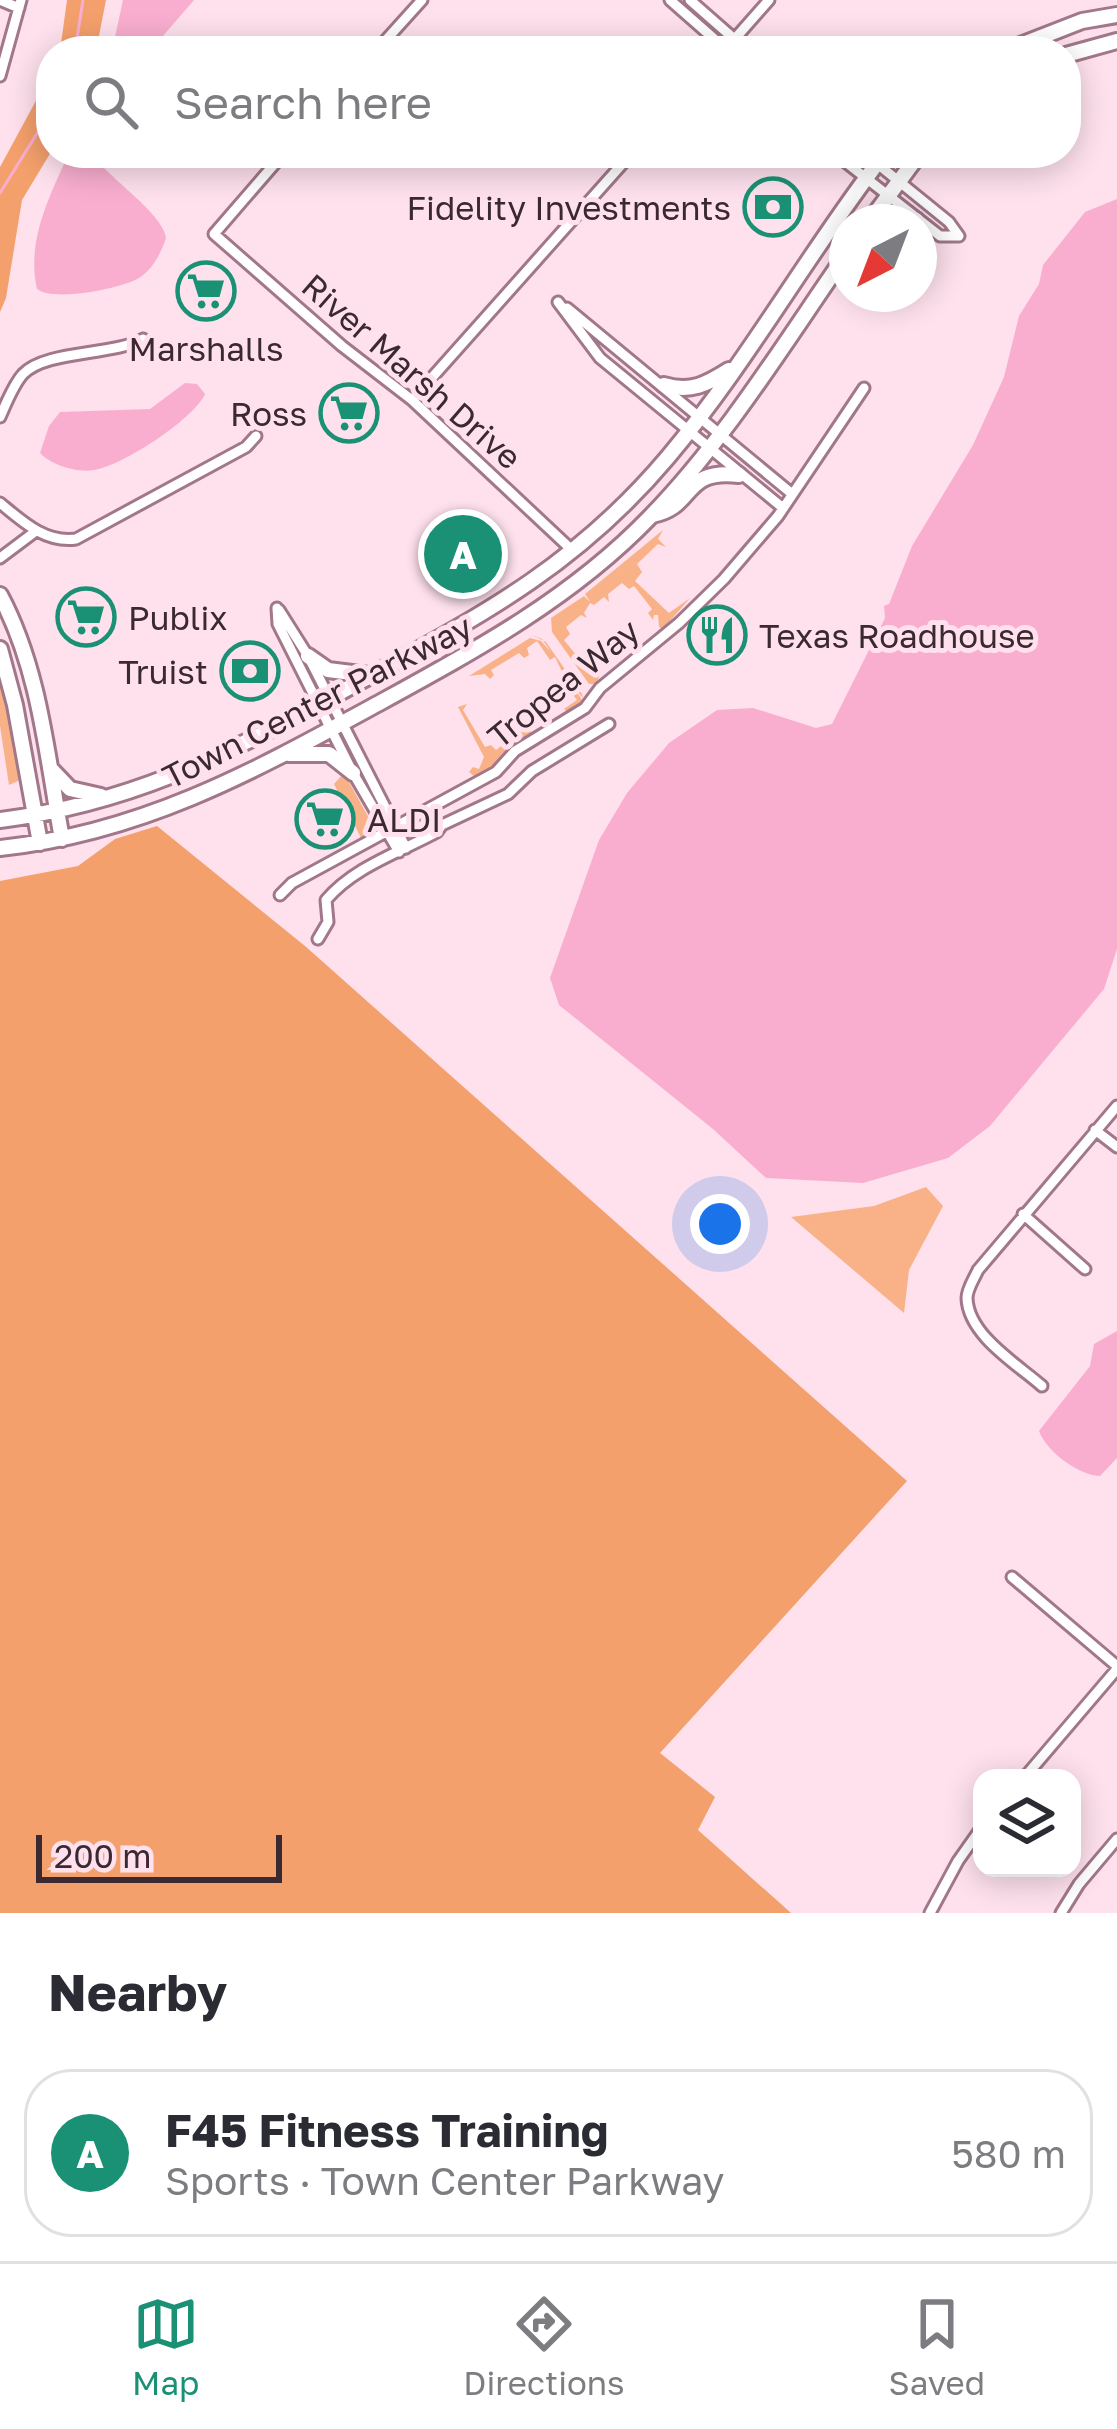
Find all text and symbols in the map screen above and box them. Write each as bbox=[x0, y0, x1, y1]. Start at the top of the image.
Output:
search box bbox=[36, 36, 1081, 168]
icon: search bbox=[78, 69, 144, 135]
text: Search here bbox=[174, 75, 432, 129]
bank icon: Fidelity Investments bbox=[742, 176, 804, 238]
place label: Fidelity Investments bbox=[406, 188, 731, 227]
north arrow bbox=[829, 204, 937, 312]
supermarket icon: Marshalls bbox=[175, 260, 237, 322]
street label: River Marsh Drive bbox=[295, 265, 529, 477]
place label: Marshalls bbox=[129, 329, 283, 368]
supermarket icon: Ross bbox=[318, 382, 380, 444]
place label: Ross bbox=[230, 394, 307, 433]
pin: A bbox=[424, 509, 502, 599]
supermarket icon: Publix bbox=[55, 586, 117, 648]
place label: Publix bbox=[128, 598, 227, 637]
restaurant icon: Texas Roadhouse bbox=[686, 604, 748, 666]
street label: Town Center Parkway bbox=[156, 606, 478, 796]
street label: Tropea Way bbox=[480, 610, 646, 756]
place label: Texas Roadhouse bbox=[759, 616, 1035, 655]
bank icon: Truist bbox=[219, 640, 281, 702]
place label: Truist bbox=[118, 652, 208, 691]
supermarket icon: ALDI bbox=[294, 788, 356, 850]
place label: ALDI bbox=[367, 800, 441, 839]
your location bbox=[690, 1194, 750, 1254]
map controls bbox=[973, 1769, 1081, 1877]
button: layers bbox=[973, 1769, 1081, 1877]
scale bar bbox=[36, 1829, 282, 1882]
text: 200 m bbox=[54, 1836, 152, 1875]
text: Nearby bbox=[48, 1961, 227, 2022]
text: F45 Fitness Training bbox=[165, 2103, 608, 2157]
text: A bbox=[76, 2130, 104, 2177]
text: 580 m bbox=[951, 2130, 1066, 2177]
text: Sports · Town Center Parkway bbox=[165, 2157, 724, 2204]
tab: Map bbox=[132, 2291, 199, 2402]
tab: Directions bbox=[463, 2291, 625, 2402]
tab: Saved bbox=[889, 2291, 985, 2402]

